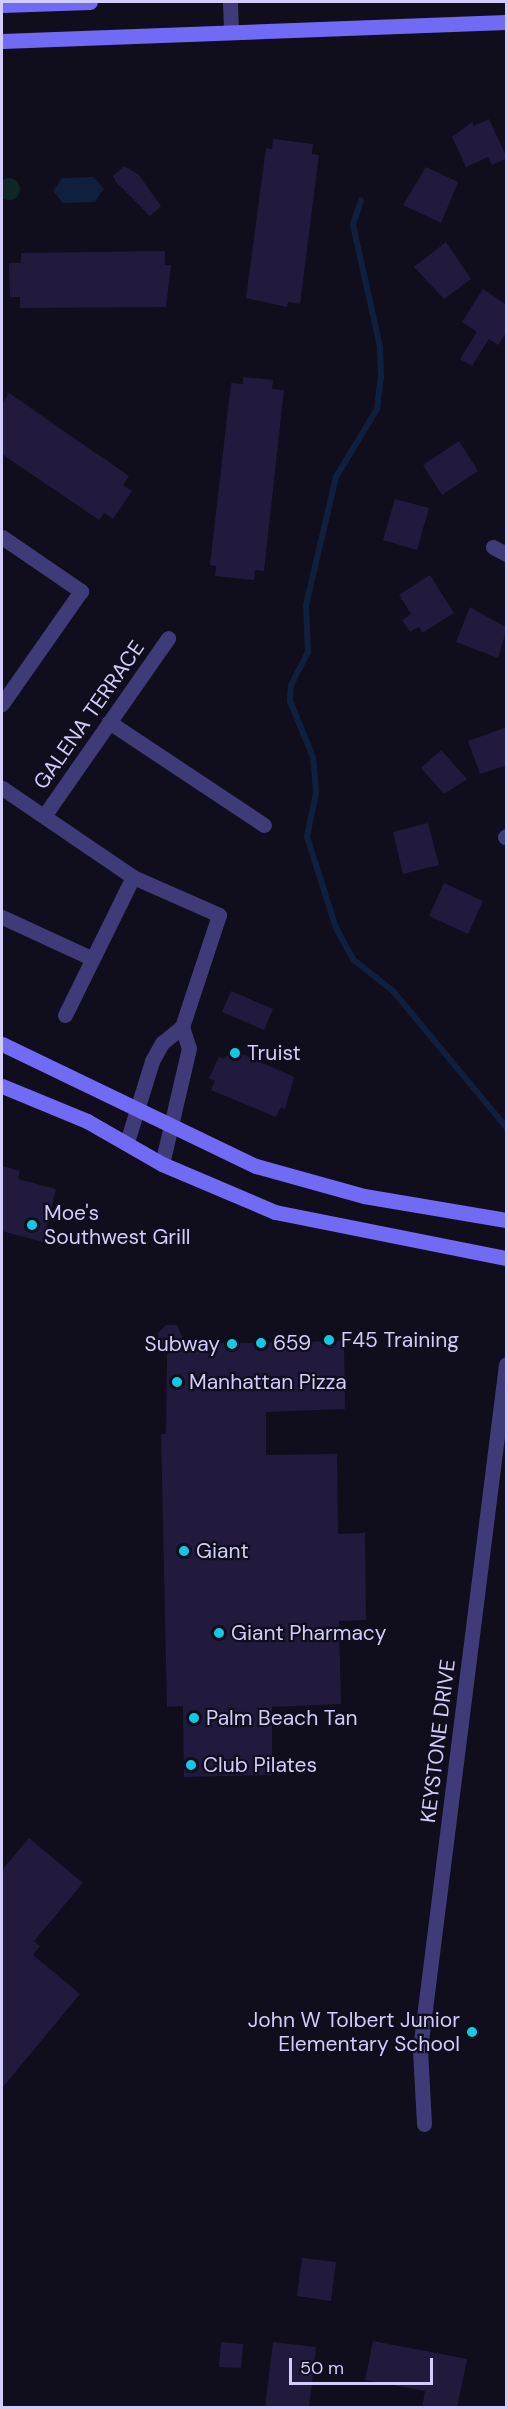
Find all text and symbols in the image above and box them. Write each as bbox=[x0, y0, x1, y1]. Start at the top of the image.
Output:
street label: GALENA TERRACE bbox=[28, 636, 150, 794]
place label: Truist bbox=[247, 1040, 301, 1066]
marker: Truist bbox=[228, 1046, 242, 1060]
place label: Moe's Southwest Grill bbox=[44, 1200, 191, 1250]
marker: Moe's Southwest Grill bbox=[25, 1218, 39, 1232]
place label: F45 Training bbox=[341, 1327, 459, 1353]
place label: 659 bbox=[273, 1330, 311, 1356]
place label: Subway bbox=[145, 1331, 220, 1357]
marker: F45 Training bbox=[322, 1333, 336, 1347]
marker: 659 bbox=[254, 1336, 268, 1350]
marker: Subway bbox=[225, 1337, 239, 1351]
place label: Manhattan Pizza bbox=[189, 1369, 347, 1395]
marker: Manhattan Pizza bbox=[170, 1375, 184, 1389]
place label: Giant bbox=[196, 1538, 249, 1564]
marker: Giant bbox=[177, 1544, 191, 1558]
place label: Giant Pharmacy bbox=[231, 1620, 387, 1646]
marker: Giant Pharmacy bbox=[212, 1626, 226, 1640]
street label: KEYSTONE DRIVE bbox=[415, 1658, 461, 1824]
place label: Palm Beach Tan bbox=[206, 1705, 357, 1731]
marker: Palm Beach Tan bbox=[187, 1711, 201, 1725]
place label: Club Pilates bbox=[203, 1752, 317, 1778]
marker: Club Pilates bbox=[184, 1758, 198, 1772]
place label: John W Tolbert Junior Elementary School bbox=[248, 2007, 460, 2057]
marker: John W Tolbert Junior Elementary School bbox=[465, 2025, 479, 2039]
scale bar bbox=[292, 2346, 436, 2384]
text: 50 m bbox=[300, 2356, 344, 2380]

